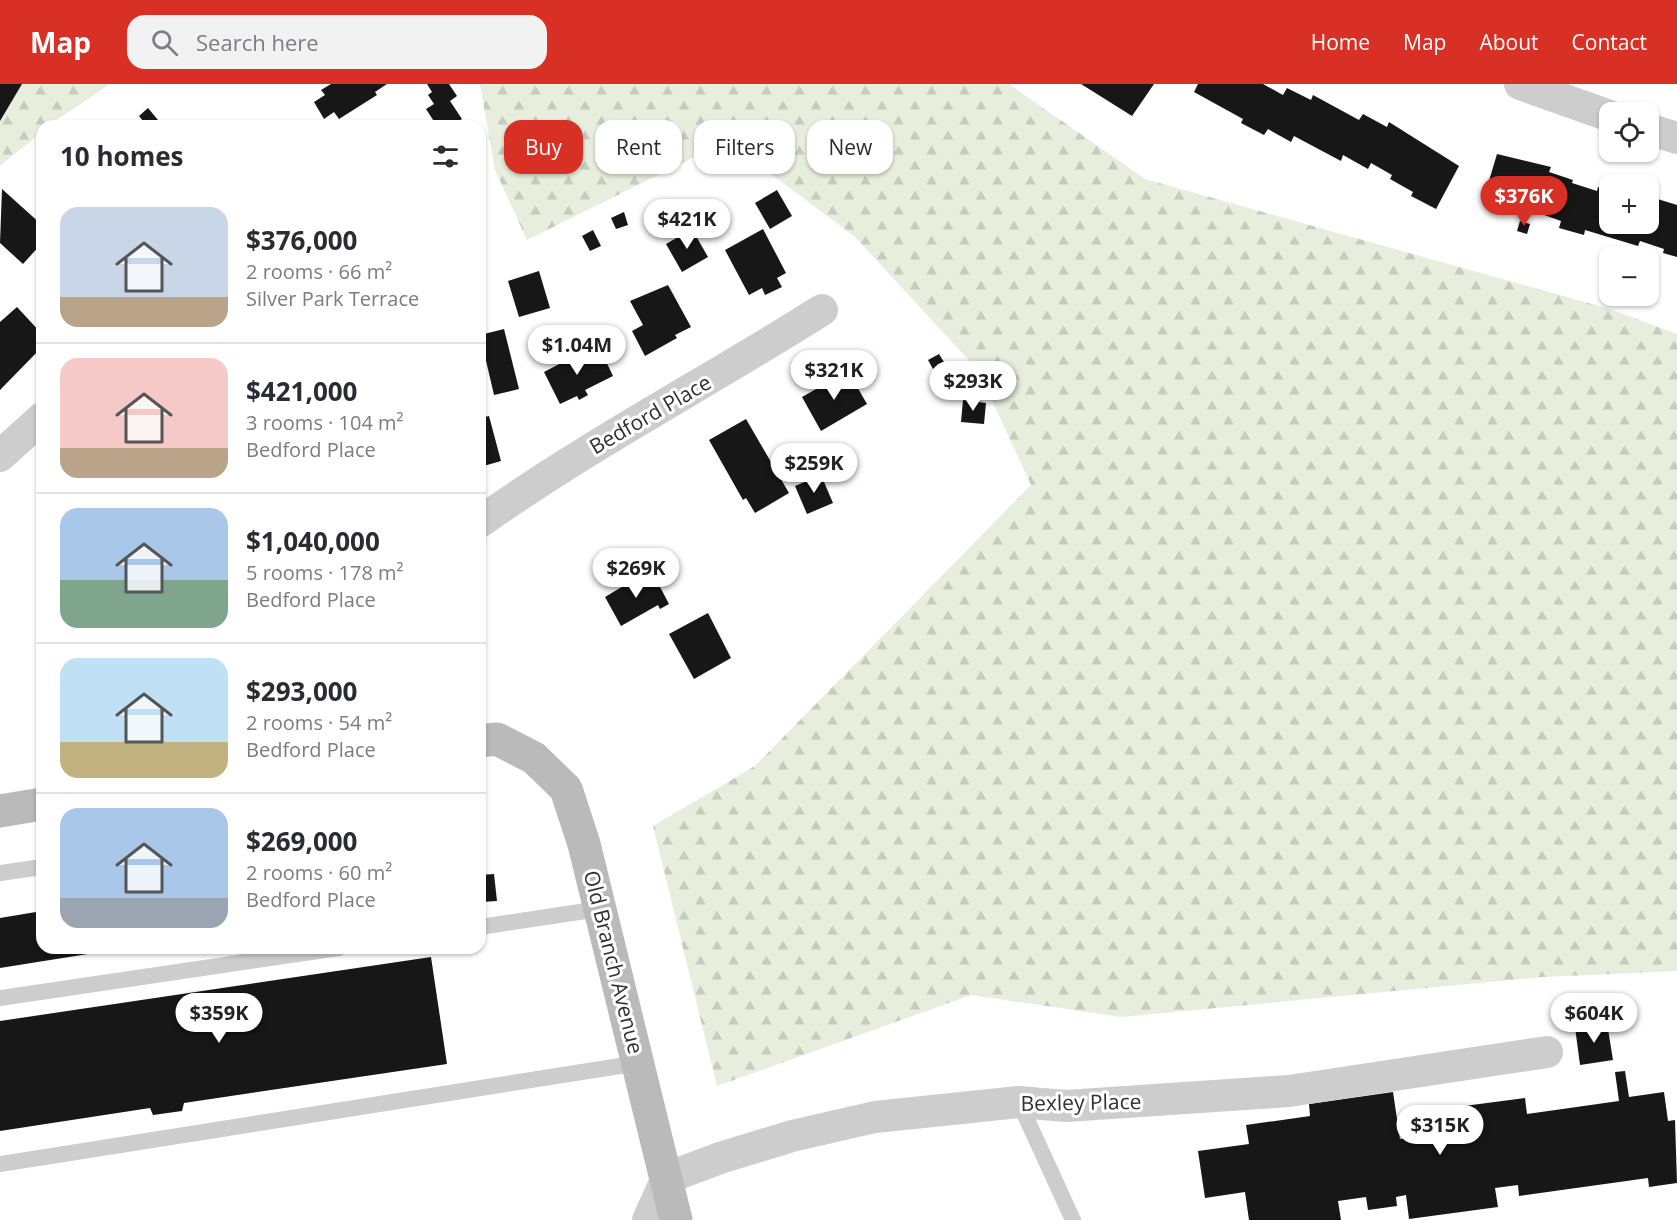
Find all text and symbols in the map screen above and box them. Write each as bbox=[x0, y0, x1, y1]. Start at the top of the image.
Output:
search box bbox=[127, 15, 547, 69]
text: Map bbox=[30, 23, 91, 61]
icon: search bbox=[148, 26, 181, 59]
text: Search here bbox=[196, 27, 319, 57]
text: Home bbox=[1311, 28, 1370, 56]
text: Map bbox=[1403, 28, 1446, 56]
text: About bbox=[1479, 28, 1539, 56]
text: Contact bbox=[1572, 28, 1647, 56]
map controls bbox=[1599, 102, 1659, 306]
button: locate bbox=[1599, 102, 1659, 162]
chip: Buy bbox=[504, 120, 583, 174]
chip: Rent bbox=[595, 120, 682, 174]
chip: Filters bbox=[694, 120, 795, 174]
chip: New bbox=[807, 120, 893, 174]
text: 10 homes bbox=[60, 138, 184, 174]
icon: filters bbox=[429, 140, 462, 173]
button: + bbox=[1599, 174, 1659, 234]
pin: $376K bbox=[1482, 176, 1566, 227]
text: $376K bbox=[1494, 182, 1554, 209]
pin: $421K bbox=[645, 199, 729, 250]
text: $421K bbox=[657, 205, 717, 232]
text: $376,000 bbox=[246, 222, 357, 258]
icon: home bbox=[108, 231, 180, 303]
button: − bbox=[1599, 246, 1659, 306]
text: 2 rooms · 66 m² bbox=[246, 258, 392, 285]
text: Silver Park Terrace bbox=[246, 285, 419, 312]
pin: $1.04M bbox=[528, 325, 626, 376]
text: $1.04M bbox=[542, 331, 612, 358]
pin: $321K bbox=[792, 350, 876, 401]
text: $321K bbox=[804, 356, 864, 383]
pin: $293K bbox=[931, 361, 1015, 412]
text: $293K bbox=[943, 367, 1003, 394]
street label: Bedford Place bbox=[584, 368, 716, 460]
text: $421,000 bbox=[246, 373, 357, 409]
icon: home bbox=[108, 382, 180, 454]
text: 3 rooms · 104 m² bbox=[246, 409, 404, 436]
text: Bedford Place bbox=[246, 436, 376, 463]
pin: $259K bbox=[772, 443, 856, 494]
text: $259K bbox=[784, 449, 844, 476]
text: $1,040,000 bbox=[246, 523, 380, 559]
icon: home bbox=[108, 532, 180, 604]
pin: $269K bbox=[594, 548, 678, 599]
text: $269K bbox=[606, 554, 666, 581]
text: 5 rooms · 178 m² bbox=[246, 559, 404, 586]
text: Bedford Place bbox=[246, 586, 376, 613]
text: $293,000 bbox=[246, 673, 357, 709]
icon: home bbox=[108, 682, 180, 754]
text: 2 rooms · 54 m² bbox=[246, 709, 392, 736]
text: Bedford Place bbox=[246, 736, 376, 763]
text: $269,000 bbox=[246, 823, 357, 859]
icon: home bbox=[108, 832, 180, 904]
text: 2 rooms · 60 m² bbox=[246, 859, 392, 886]
street label: Old Branch Avenue bbox=[578, 867, 650, 1057]
text: Bedford Place bbox=[246, 886, 376, 913]
pin: $359K bbox=[177, 993, 261, 1044]
pin: $604K bbox=[1552, 993, 1636, 1044]
text: $359K bbox=[189, 999, 249, 1026]
text: $604K bbox=[1564, 999, 1624, 1026]
street label: Bexley Place bbox=[1020, 1087, 1142, 1117]
pin: $315K bbox=[1398, 1105, 1482, 1156]
text: $315K bbox=[1410, 1111, 1470, 1138]

